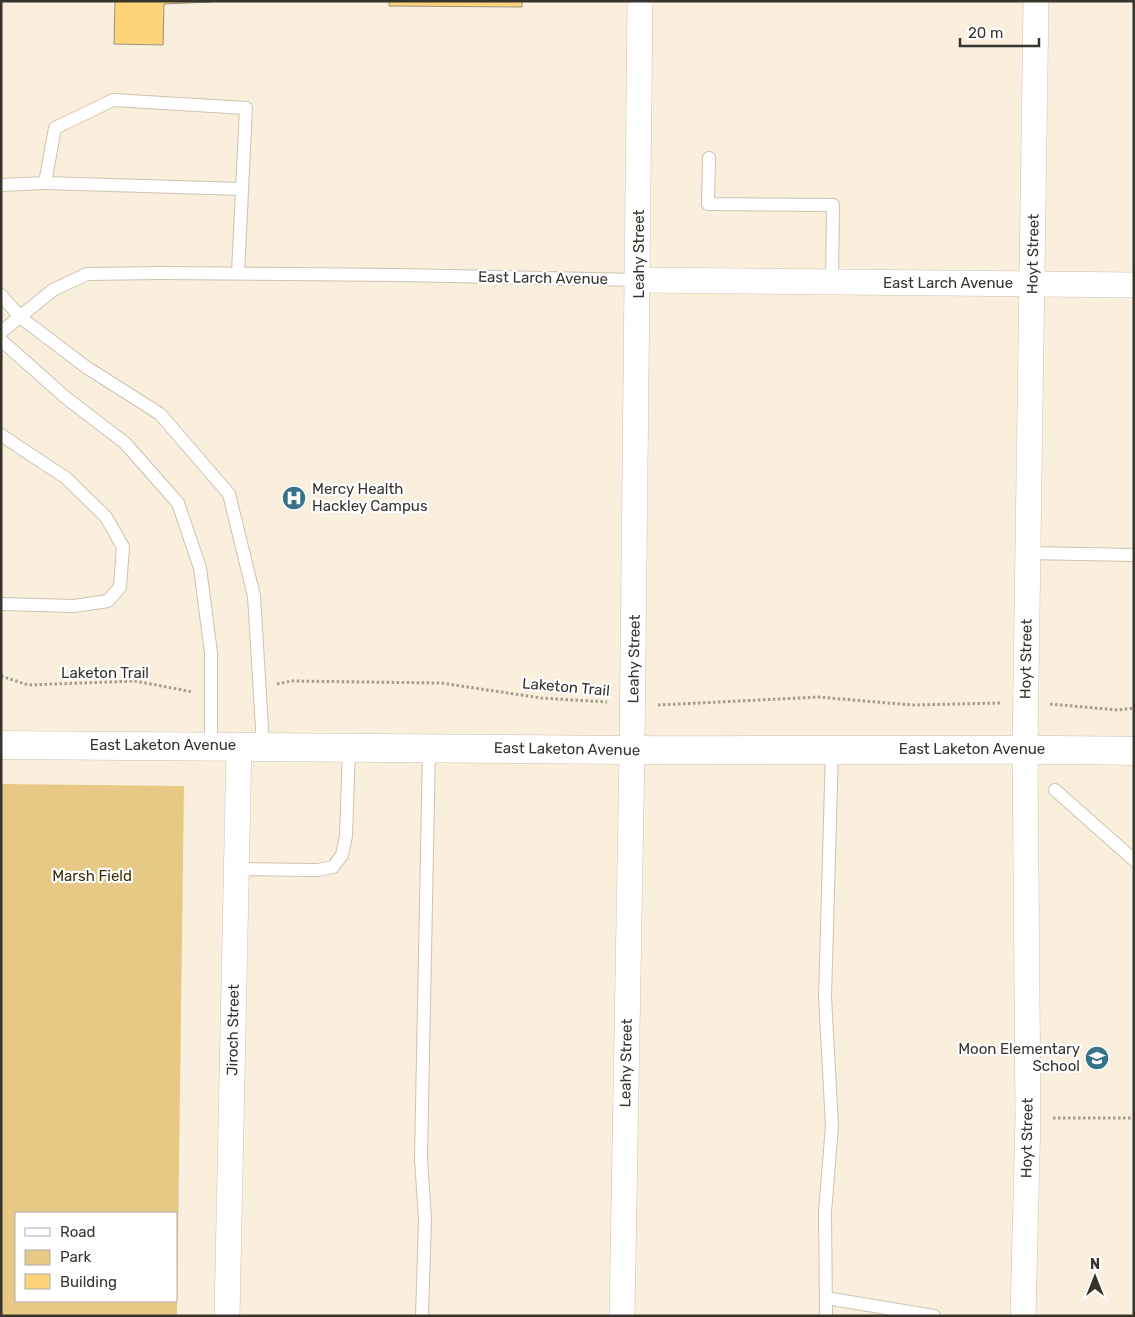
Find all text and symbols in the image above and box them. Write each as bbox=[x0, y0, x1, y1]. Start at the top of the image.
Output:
scale bar bbox=[960, 15, 1039, 47]
text: 20 m bbox=[968, 24, 1003, 42]
street label: Leahy Street bbox=[630, 209, 648, 298]
street label: Hoyt Street bbox=[1023, 214, 1043, 294]
street label: East Larch Avenue bbox=[478, 268, 608, 288]
street label: East Larch Avenue bbox=[883, 274, 1013, 292]
place label: Mercy Health Hackley Campus bbox=[312, 480, 428, 515]
hospital icon: Mercy Health Hackley Campus bbox=[281, 485, 307, 511]
street label: Leahy Street bbox=[624, 614, 644, 704]
street label: Hoyt Street bbox=[1016, 619, 1036, 699]
street label: Laketon Trail bbox=[61, 664, 149, 682]
street label: Laketon Trail bbox=[521, 674, 611, 700]
street label: East Laketon Avenue bbox=[90, 736, 236, 754]
street label: East Laketon Avenue bbox=[494, 739, 640, 759]
street label: East Laketon Avenue bbox=[899, 740, 1045, 758]
park label: Marsh Field bbox=[52, 867, 132, 885]
street label: Jiroch Street bbox=[223, 984, 243, 1076]
street label: Leahy Street bbox=[616, 1018, 636, 1108]
place label: Moon Elementary School bbox=[958, 1040, 1080, 1075]
school or university icon: Moon Elementary School bbox=[1084, 1045, 1110, 1071]
street label: Hoyt Street bbox=[1017, 1098, 1037, 1178]
legend bbox=[15, 1212, 178, 1302]
text: Road bbox=[60, 1223, 96, 1241]
text: Park bbox=[60, 1248, 91, 1266]
north arrow bbox=[1070, 1252, 1120, 1302]
text: N bbox=[1090, 1256, 1100, 1273]
text: Building bbox=[60, 1273, 117, 1291]

